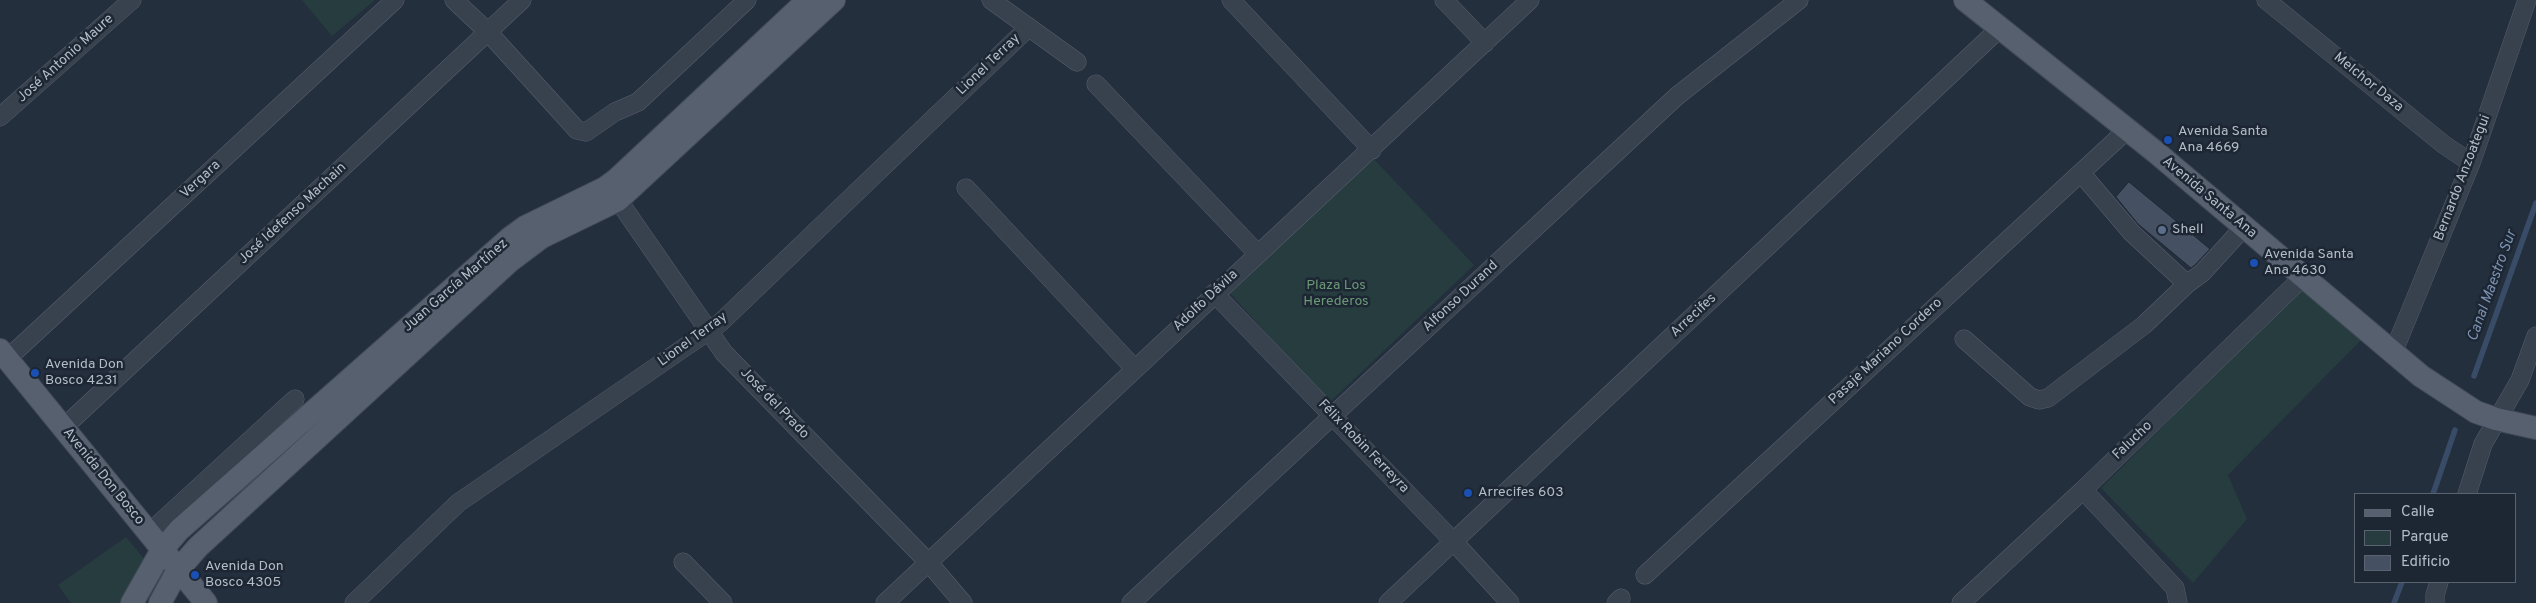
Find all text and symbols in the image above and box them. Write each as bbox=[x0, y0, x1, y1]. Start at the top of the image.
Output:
street label: José Antonio Maure bbox=[14, 11, 118, 107]
street label: Lionel Terray bbox=[954, 31, 1024, 99]
street label: Melchor Daza bbox=[2330, 50, 2406, 116]
street label: Bernardo Anzoategui bbox=[2431, 113, 2495, 243]
place label: Avenida Santa Ana 4669 bbox=[2178, 124, 2268, 156]
marker: Avenida Santa Ana 4669 bbox=[2162, 134, 2174, 146]
street label: Avenida Santa Ana bbox=[2158, 154, 2260, 242]
street label: Vergara bbox=[177, 157, 225, 203]
street label: José Idefenso Machain bbox=[236, 160, 350, 268]
place label: Shell bbox=[2172, 222, 2203, 238]
marker: Shell bbox=[2156, 224, 2168, 236]
water label: Canal Maestro Sur bbox=[2464, 228, 2522, 344]
street label: Juan García Martínez bbox=[400, 236, 512, 336]
place label: Avenida Santa Ana 4630 bbox=[2264, 247, 2354, 280]
marker: Avenida Santa Ana 4630 bbox=[2248, 257, 2260, 269]
street label: Alfonso Durand bbox=[1420, 258, 1502, 336]
street label: Adolfo Dávila bbox=[1170, 267, 1242, 335]
park label: Plaza Los Herederos bbox=[1303, 278, 1369, 310]
street label: Arrecifes bbox=[1668, 291, 1720, 341]
street label: Pasaje Mariano Cordero bbox=[1826, 295, 1946, 409]
street label: Lionel Terray bbox=[655, 309, 731, 371]
place label: Avenida Don Bosco 4231 bbox=[45, 357, 124, 390]
street label: José del Prado bbox=[736, 365, 812, 443]
marker: Avenida Don Bosco 4231 bbox=[29, 367, 41, 379]
street label: Félix Robin Ferreyra bbox=[1314, 397, 1412, 497]
street label: Falucho bbox=[2110, 418, 2156, 464]
street label: Avenida Don Bosco bbox=[59, 425, 147, 529]
place label: Arrecifes 603 bbox=[1478, 485, 1564, 501]
marker: Arrecifes 603 bbox=[1462, 487, 1474, 499]
legend bbox=[2354, 493, 2516, 583]
text: Calle bbox=[2401, 503, 2435, 522]
text: Parque bbox=[2401, 528, 2449, 547]
text: Edificio bbox=[2401, 553, 2450, 572]
place label: Avenida Don Bosco 4305 bbox=[205, 559, 284, 592]
marker: Avenida Don Bosco 4305 bbox=[189, 569, 201, 581]

